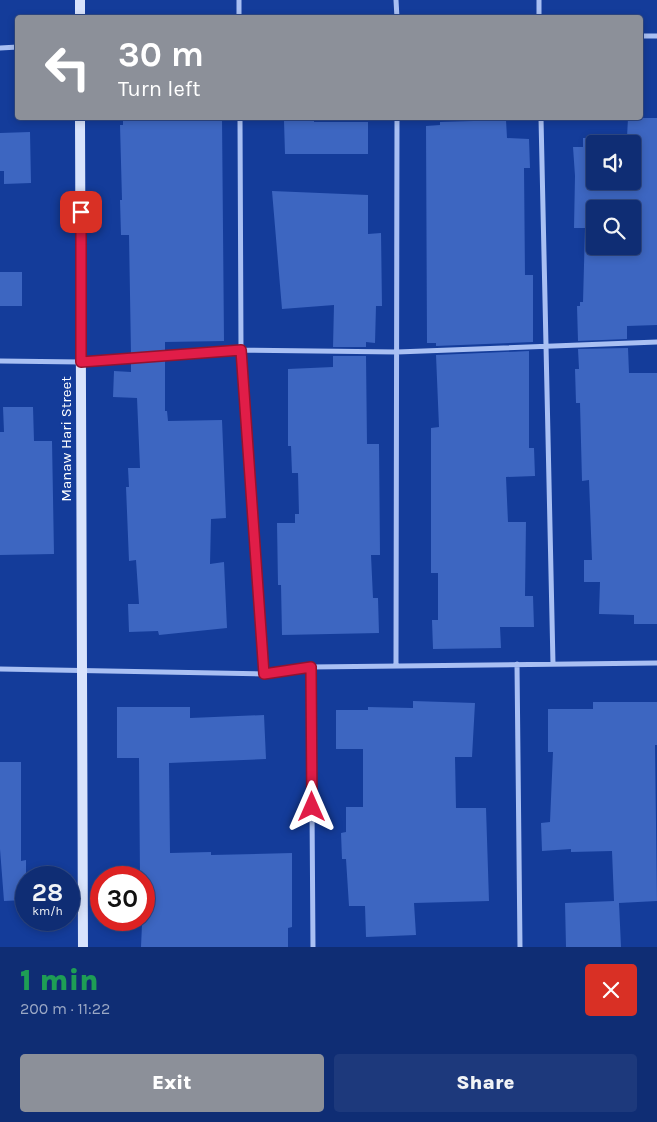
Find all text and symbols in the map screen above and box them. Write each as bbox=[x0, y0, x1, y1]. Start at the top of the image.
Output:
text: 30 m bbox=[118, 34, 204, 75]
icon: left bbox=[35, 35, 100, 100]
text: Turn left bbox=[118, 76, 201, 102]
map controls bbox=[586, 135, 641, 255]
button: sound bbox=[586, 135, 641, 190]
pin bbox=[60, 191, 102, 233]
icon: arrive bbox=[67, 198, 95, 226]
button: search bbox=[586, 200, 641, 255]
street label: Manaw Hari Street bbox=[57, 376, 75, 502]
position arrow bbox=[285, 780, 337, 832]
speed limit sign: 30 bbox=[90, 866, 155, 931]
text: 28 bbox=[32, 878, 63, 907]
text: km/h bbox=[32, 904, 63, 918]
text: 1 min bbox=[20, 962, 99, 998]
button: close bbox=[585, 964, 637, 1016]
text: 200 m · 11:22 bbox=[20, 999, 110, 1018]
button: Exit bbox=[20, 1054, 324, 1112]
button: Share bbox=[334, 1054, 637, 1112]

